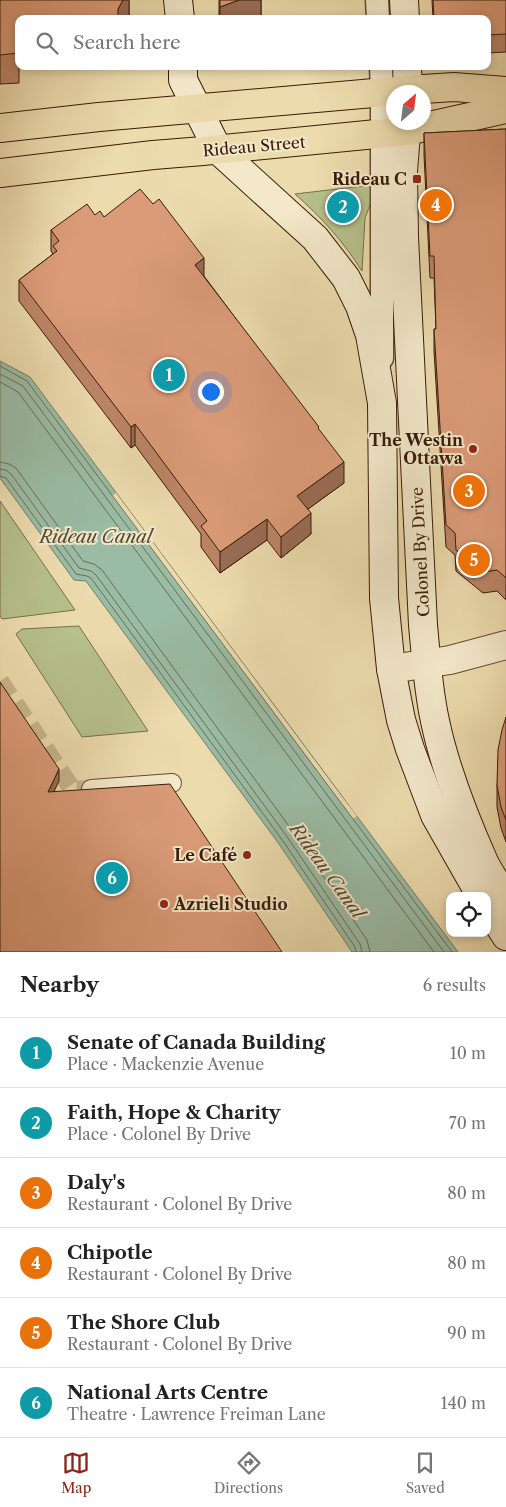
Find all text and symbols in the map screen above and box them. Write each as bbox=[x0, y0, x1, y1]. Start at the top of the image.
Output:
search box bbox=[15, 15, 491, 70]
icon: search bbox=[33, 29, 61, 57]
text: Search here bbox=[73, 31, 181, 54]
north arrow bbox=[386, 85, 431, 130]
street label: Rideau Street bbox=[202, 132, 307, 160]
place label: Rideau C bbox=[332, 169, 407, 189]
marker: Rideau C bbox=[411, 173, 423, 185]
pin: 4 bbox=[420, 186, 452, 224]
pin: 2 bbox=[327, 188, 359, 226]
pin: 1 bbox=[153, 356, 185, 394]
your location bbox=[198, 379, 224, 405]
place label: The Westin Ottawa bbox=[369, 430, 464, 468]
marker: The Westin Ottawa bbox=[467, 443, 479, 455]
pin: 3 bbox=[453, 472, 485, 510]
street label: Colonel By Drive bbox=[407, 487, 433, 617]
water label: Rideau Canal bbox=[37, 526, 155, 548]
pin: 5 bbox=[458, 541, 490, 579]
water label: Rideau Canal bbox=[284, 817, 370, 925]
place label: Le Café bbox=[174, 845, 237, 865]
marker: Le Café bbox=[241, 849, 253, 861]
pin: 6 bbox=[96, 859, 128, 897]
map controls bbox=[446, 892, 491, 937]
button: locate bbox=[446, 892, 491, 937]
place label: Azrieli Studio bbox=[173, 894, 288, 914]
marker: Azrieli Studio bbox=[158, 898, 170, 910]
text: Nearby bbox=[20, 972, 99, 997]
text: 6 results bbox=[423, 975, 486, 995]
text: Senate of Canada Building bbox=[67, 1031, 325, 1054]
text: 1 bbox=[32, 1043, 40, 1063]
text: 10 m bbox=[450, 1043, 486, 1063]
text: Place · Mackenzie Avenue bbox=[67, 1054, 264, 1074]
text: Faith, Hope & Charity bbox=[67, 1101, 280, 1124]
text: 2 bbox=[31, 1113, 41, 1133]
text: 70 m bbox=[449, 1113, 486, 1133]
text: Place · Colonel By Drive bbox=[67, 1124, 251, 1144]
text: Daly's bbox=[67, 1171, 125, 1194]
text: 3 bbox=[31, 1183, 41, 1203]
text: 80 m bbox=[447, 1183, 486, 1203]
text: Restaurant · Colonel By Drive bbox=[67, 1194, 292, 1214]
text: Chipotle bbox=[67, 1241, 153, 1264]
text: 4 bbox=[31, 1253, 41, 1273]
text: 80 m bbox=[447, 1253, 486, 1273]
text: Restaurant · Colonel By Drive bbox=[67, 1264, 292, 1284]
text: The Shore Club bbox=[67, 1311, 220, 1334]
text: 5 bbox=[32, 1323, 40, 1343]
text: 90 m bbox=[447, 1323, 486, 1343]
text: Restaurant · Colonel By Drive bbox=[67, 1334, 292, 1354]
text: National Arts Centre bbox=[67, 1381, 268, 1404]
text: 6 bbox=[31, 1393, 41, 1413]
text: 140 m bbox=[441, 1393, 486, 1413]
text: Theatre · Lawrence Freiman Lane bbox=[67, 1404, 326, 1424]
tab: Map bbox=[61, 1449, 91, 1497]
tab: Directions bbox=[214, 1449, 283, 1497]
tab: Saved bbox=[406, 1449, 445, 1497]

